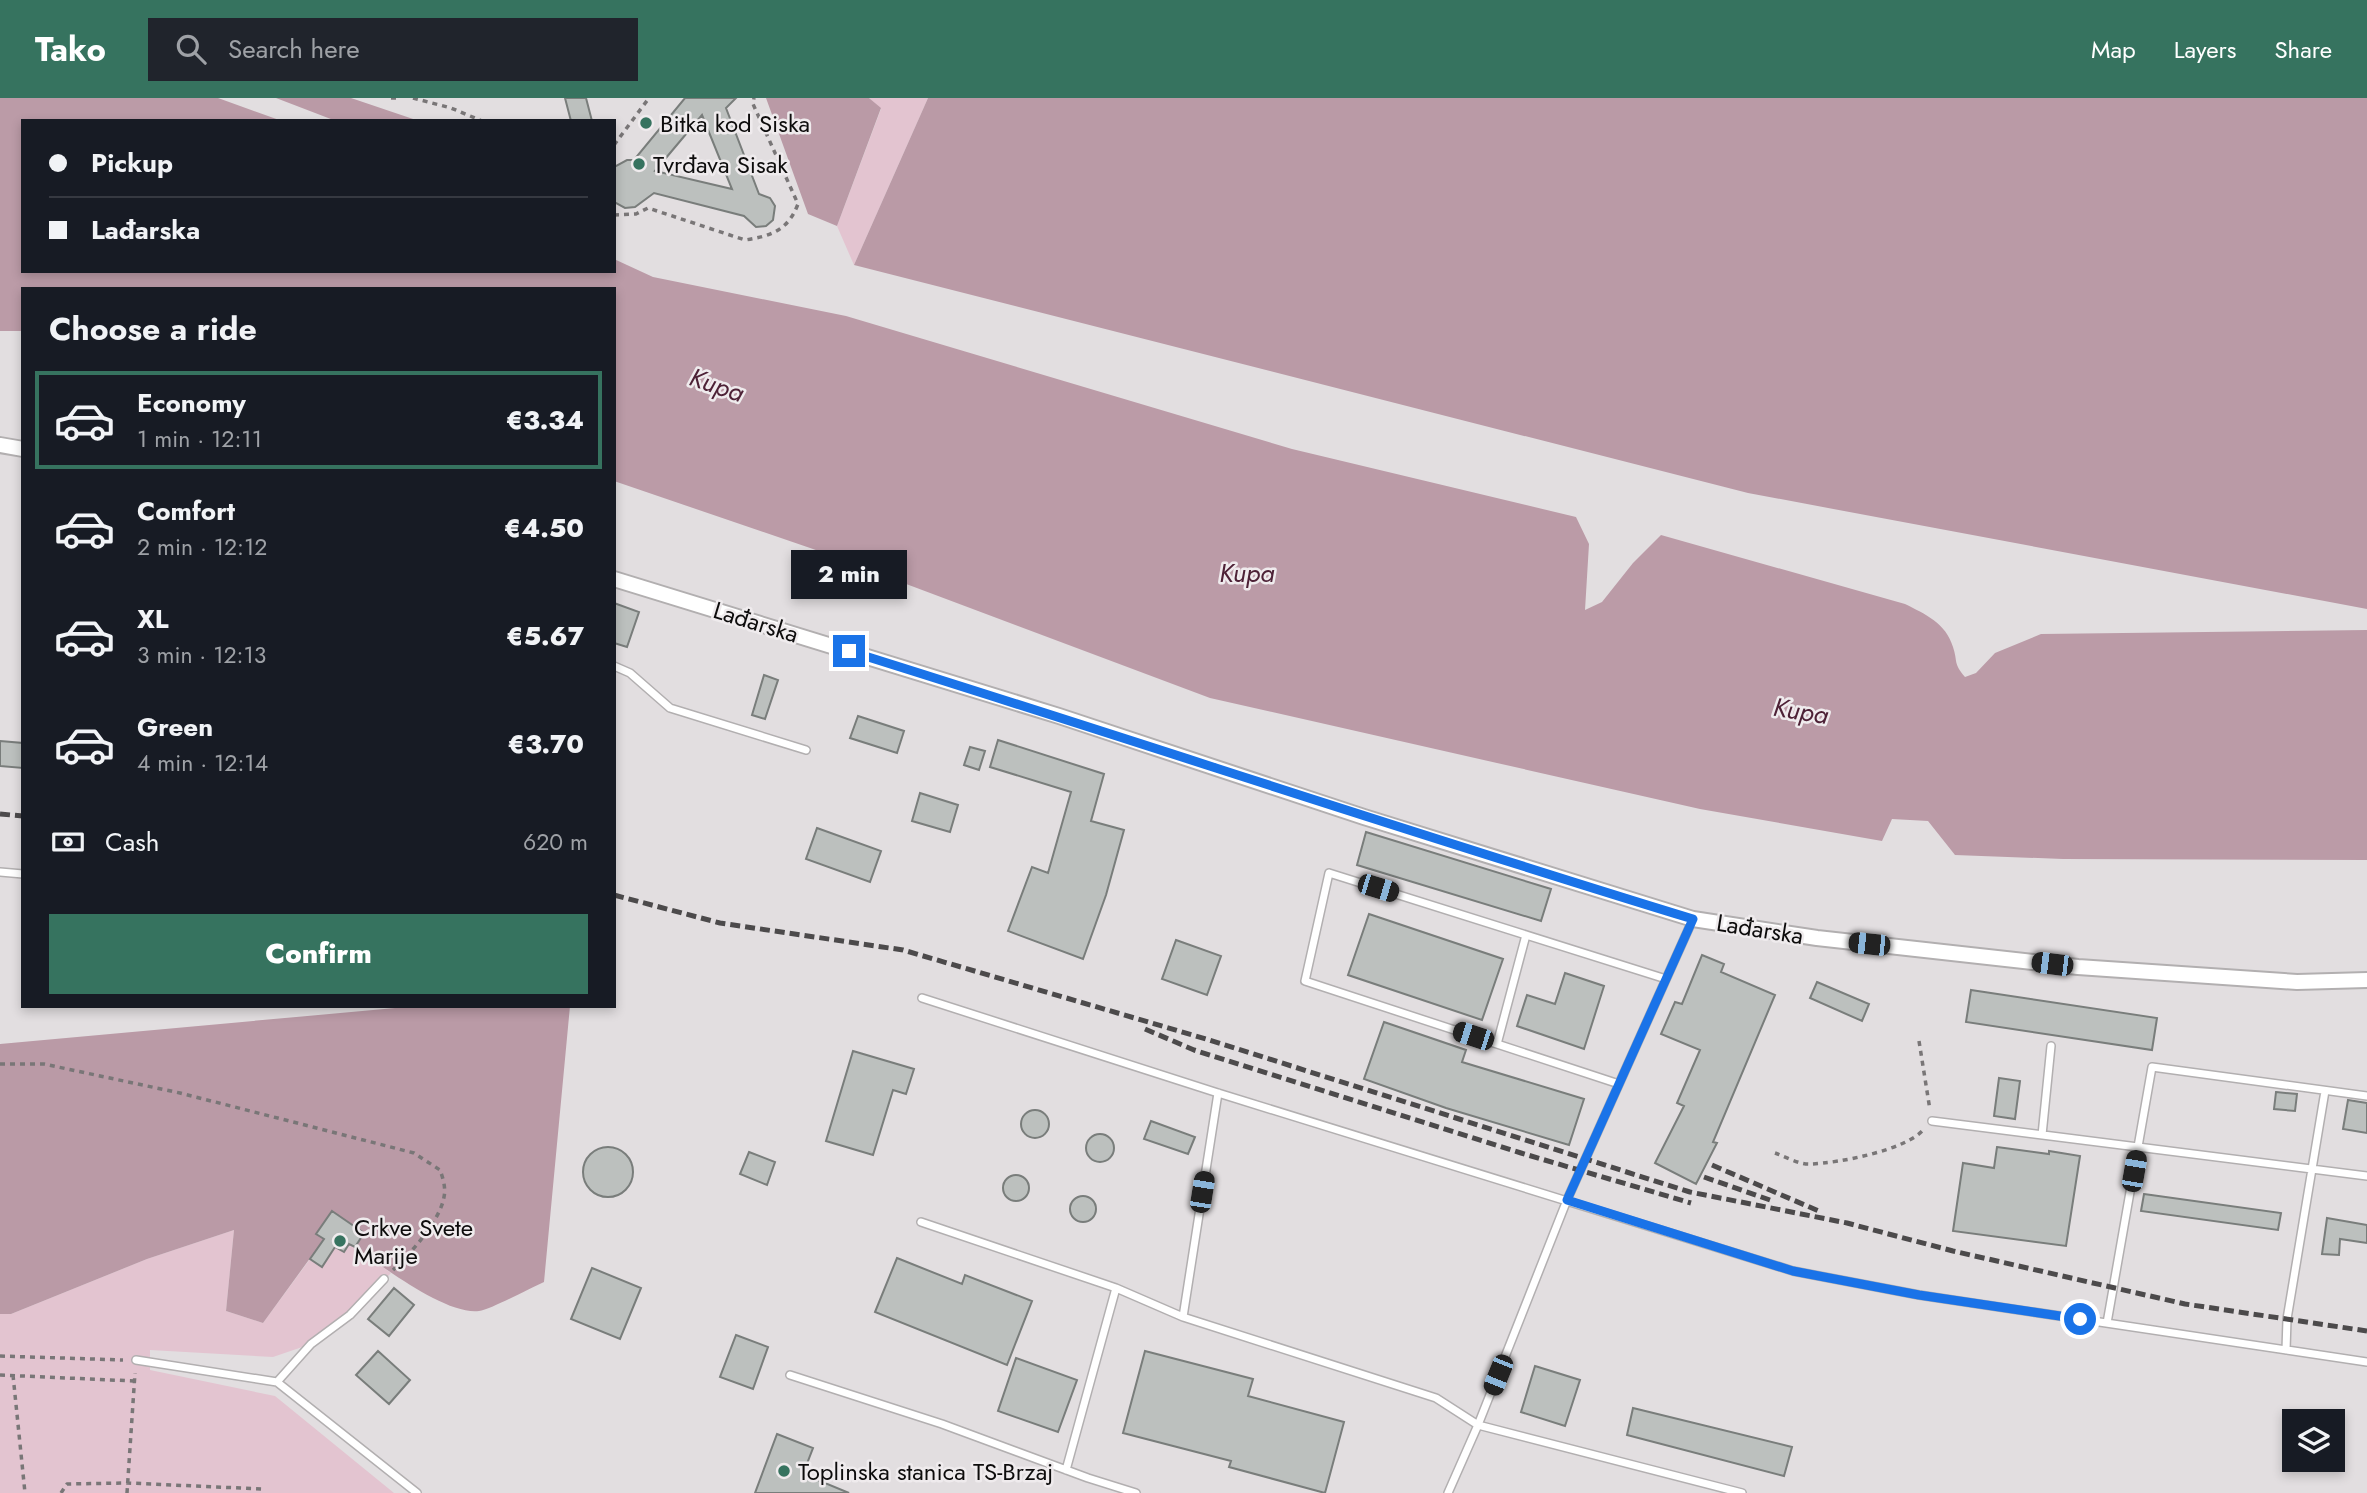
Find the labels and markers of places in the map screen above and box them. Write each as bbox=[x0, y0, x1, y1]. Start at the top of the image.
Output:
place label: Bitka kod Siska bbox=[660, 106, 810, 141]
marker: Bitka kod Siska bbox=[638, 115, 654, 131]
place label: Tvrđava Sisak bbox=[653, 147, 788, 182]
marker: Tvrđava Sisak bbox=[631, 156, 647, 172]
place label: Crkve Svete Marije bbox=[354, 1210, 473, 1273]
marker: Crkve Svete Marije bbox=[332, 1233, 348, 1249]
place label: Toplinska stanica TS-Brzaj bbox=[798, 1454, 1053, 1489]
marker: Toplinska stanica TS-Brzaj bbox=[776, 1463, 792, 1479]

